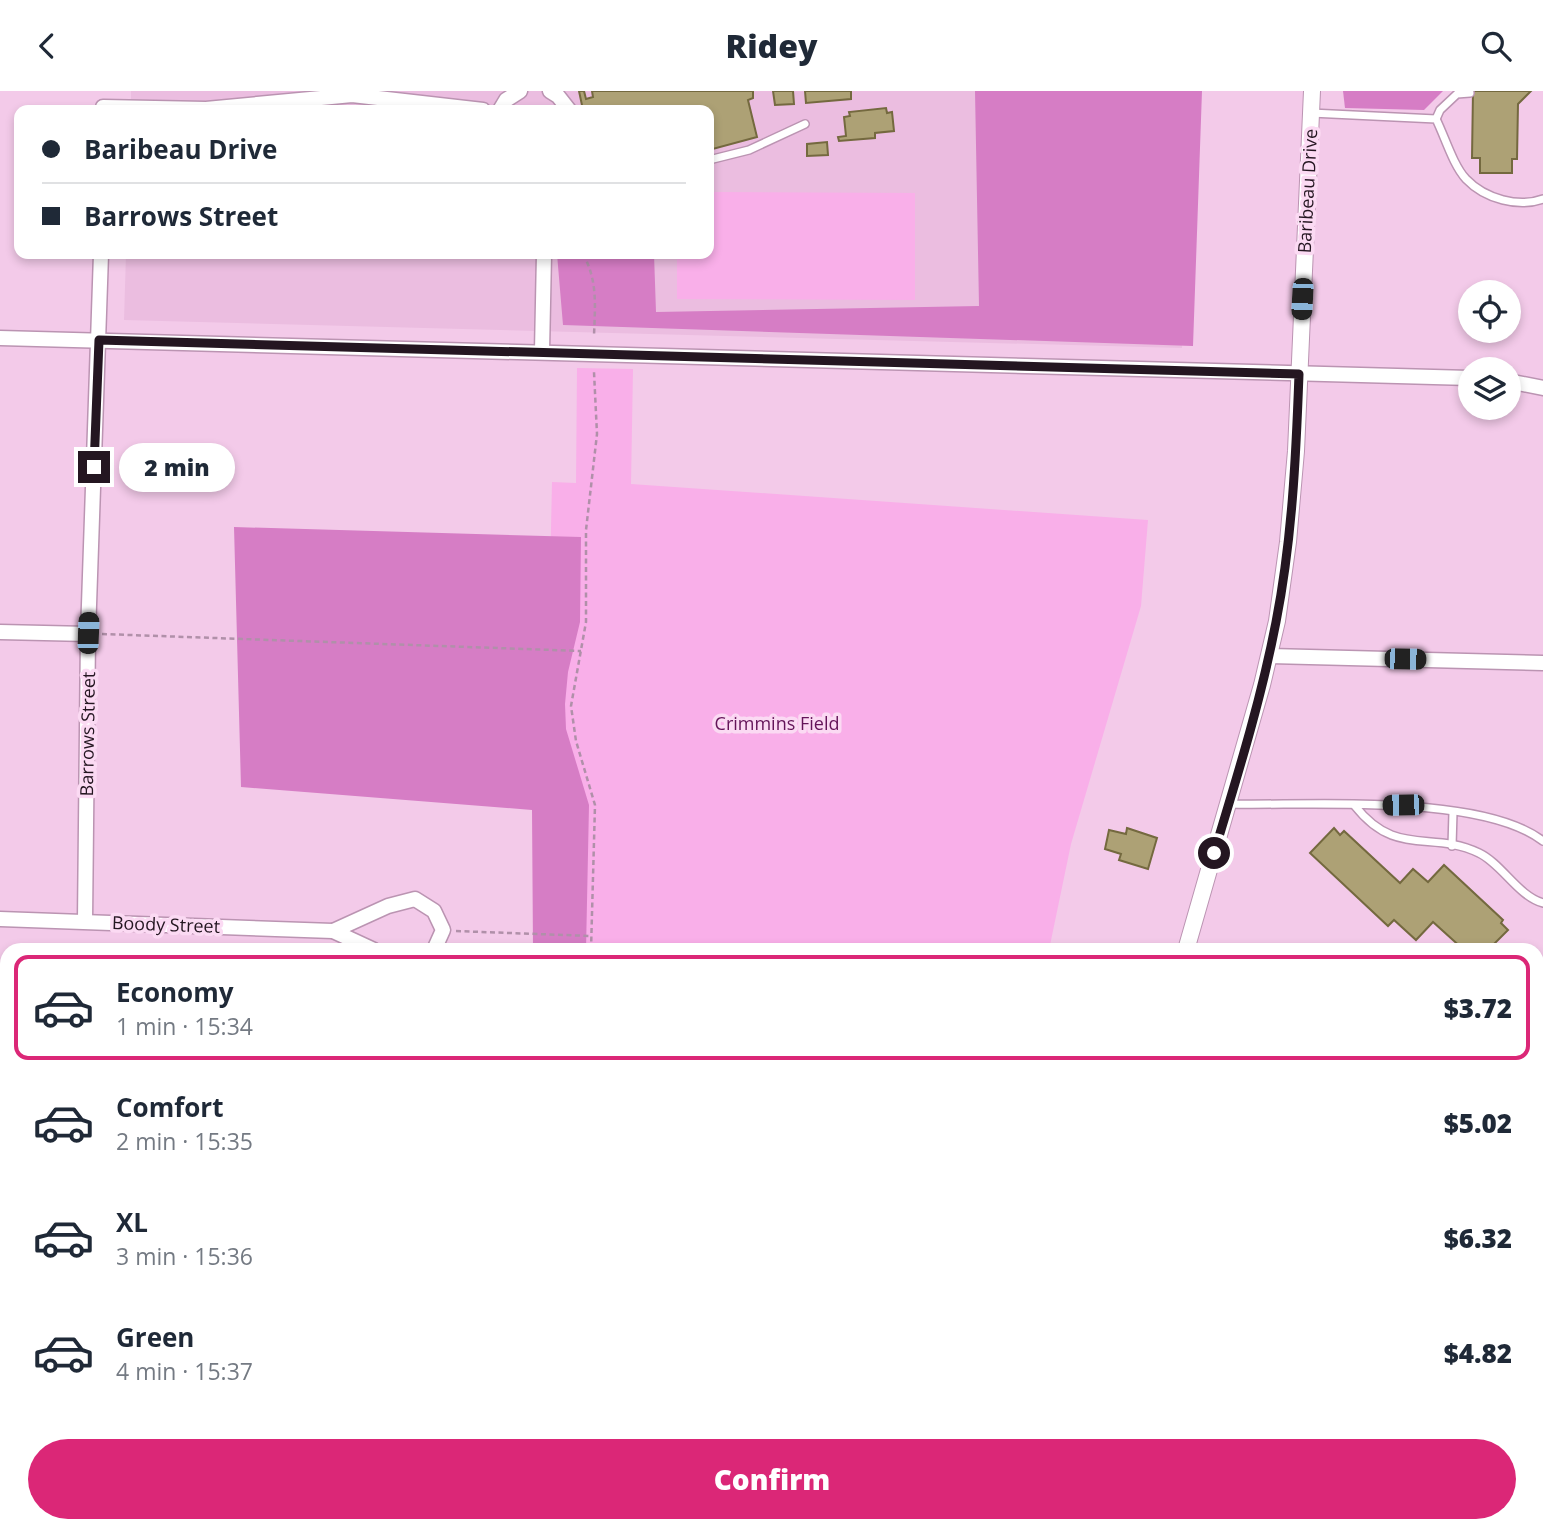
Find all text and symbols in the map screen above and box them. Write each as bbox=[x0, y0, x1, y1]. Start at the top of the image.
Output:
text: Ridey bbox=[726, 24, 817, 67]
icon: back bbox=[28, 27, 66, 65]
icon: search bbox=[1477, 27, 1515, 65]
street label: Baribeau Drive bbox=[1292, 128, 1322, 254]
text: Baribeau Drive bbox=[84, 131, 277, 167]
text: Barrows Street bbox=[84, 198, 278, 234]
car bbox=[1291, 277, 1314, 321]
map controls bbox=[1458, 280, 1521, 420]
button: locate bbox=[1458, 280, 1521, 343]
button: layers bbox=[1458, 357, 1521, 420]
callout: 2 min bbox=[119, 443, 234, 491]
route end bbox=[78, 451, 110, 483]
text: 2 min bbox=[144, 451, 210, 483]
car bbox=[77, 612, 100, 654]
car bbox=[1384, 648, 1427, 670]
street label: Barrows Street bbox=[74, 671, 100, 797]
park label: Crimmins Field bbox=[715, 711, 839, 735]
car bbox=[1382, 794, 1425, 816]
route start bbox=[1198, 837, 1230, 869]
street label: Boody Street bbox=[111, 910, 221, 938]
text: Economy bbox=[116, 974, 234, 1010]
icon: car bbox=[32, 976, 95, 1039]
text: $3.72 bbox=[1444, 990, 1512, 1026]
text: 1 min · 15:34 bbox=[116, 1010, 253, 1042]
text: Comfort bbox=[116, 1089, 223, 1125]
icon: car bbox=[32, 1091, 95, 1154]
text: $5.02 bbox=[1444, 1105, 1512, 1141]
text: 2 min · 15:35 bbox=[116, 1125, 253, 1157]
text: XL bbox=[116, 1204, 148, 1240]
icon: car bbox=[32, 1206, 95, 1269]
text: $6.32 bbox=[1444, 1220, 1512, 1256]
text: 3 min · 15:36 bbox=[116, 1240, 253, 1272]
text: Green bbox=[116, 1319, 194, 1355]
icon: car bbox=[32, 1321, 95, 1384]
text: $4.82 bbox=[1444, 1335, 1512, 1371]
text: 4 min · 15:37 bbox=[116, 1355, 253, 1387]
button: Confirm bbox=[28, 1439, 1516, 1519]

